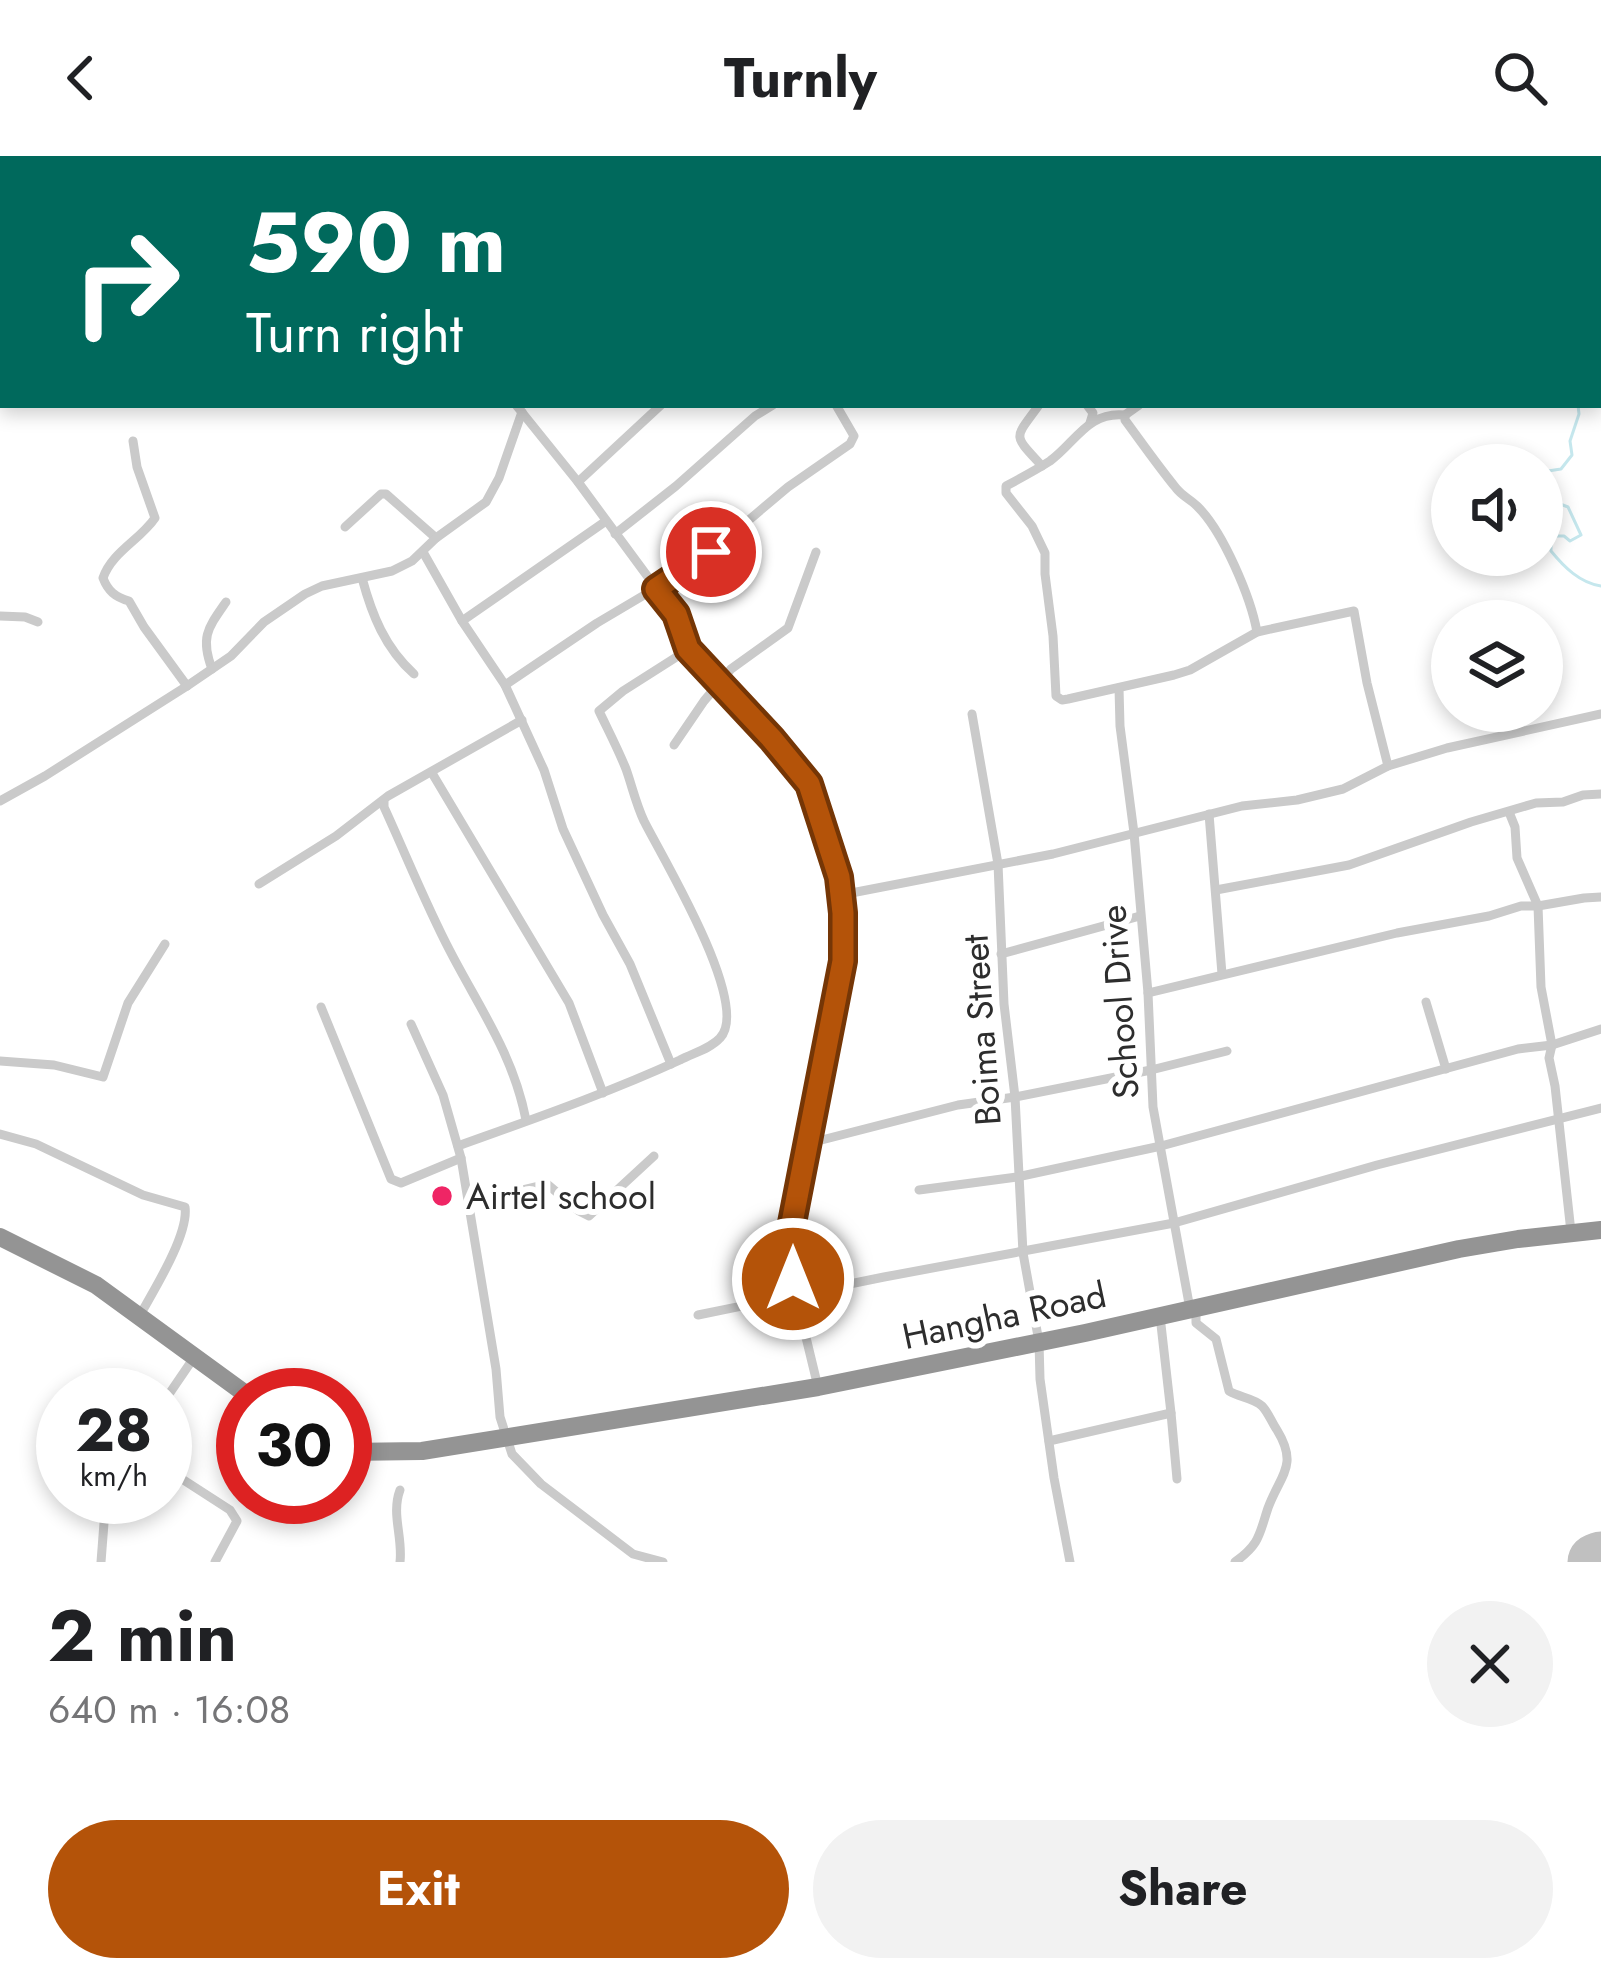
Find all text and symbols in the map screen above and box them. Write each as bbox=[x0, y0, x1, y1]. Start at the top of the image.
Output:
text: Turnly bbox=[724, 39, 877, 117]
icon: back bbox=[48, 45, 114, 111]
icon: search bbox=[1487, 45, 1553, 111]
text: 590 m bbox=[246, 182, 506, 304]
icon: right bbox=[48, 204, 204, 360]
text: Turn right bbox=[246, 294, 463, 372]
map controls bbox=[1431, 444, 1563, 732]
button: sound bbox=[1431, 444, 1563, 576]
pin bbox=[660, 501, 762, 603]
icon: arrive bbox=[678, 519, 744, 585]
button: layers bbox=[1431, 600, 1563, 732]
street label: School Drive bbox=[1086, 903, 1152, 1101]
street label: Boima Street bbox=[948, 932, 1014, 1127]
place label: Airtel school bbox=[466, 1170, 656, 1222]
marker: Airtel school bbox=[429, 1183, 455, 1209]
position arrow bbox=[730, 1216, 856, 1342]
street label: Hangha Road bbox=[897, 1268, 1111, 1362]
speed limit sign: 30 bbox=[216, 1368, 372, 1524]
text: 28 bbox=[76, 1387, 152, 1474]
text: km/h bbox=[80, 1454, 148, 1497]
text: 2 min bbox=[48, 1584, 237, 1688]
button: close bbox=[1427, 1601, 1553, 1727]
text: 640 m · 16:08 bbox=[48, 1681, 290, 1738]
button: Exit bbox=[48, 1820, 789, 1958]
button: Share bbox=[813, 1820, 1553, 1958]

